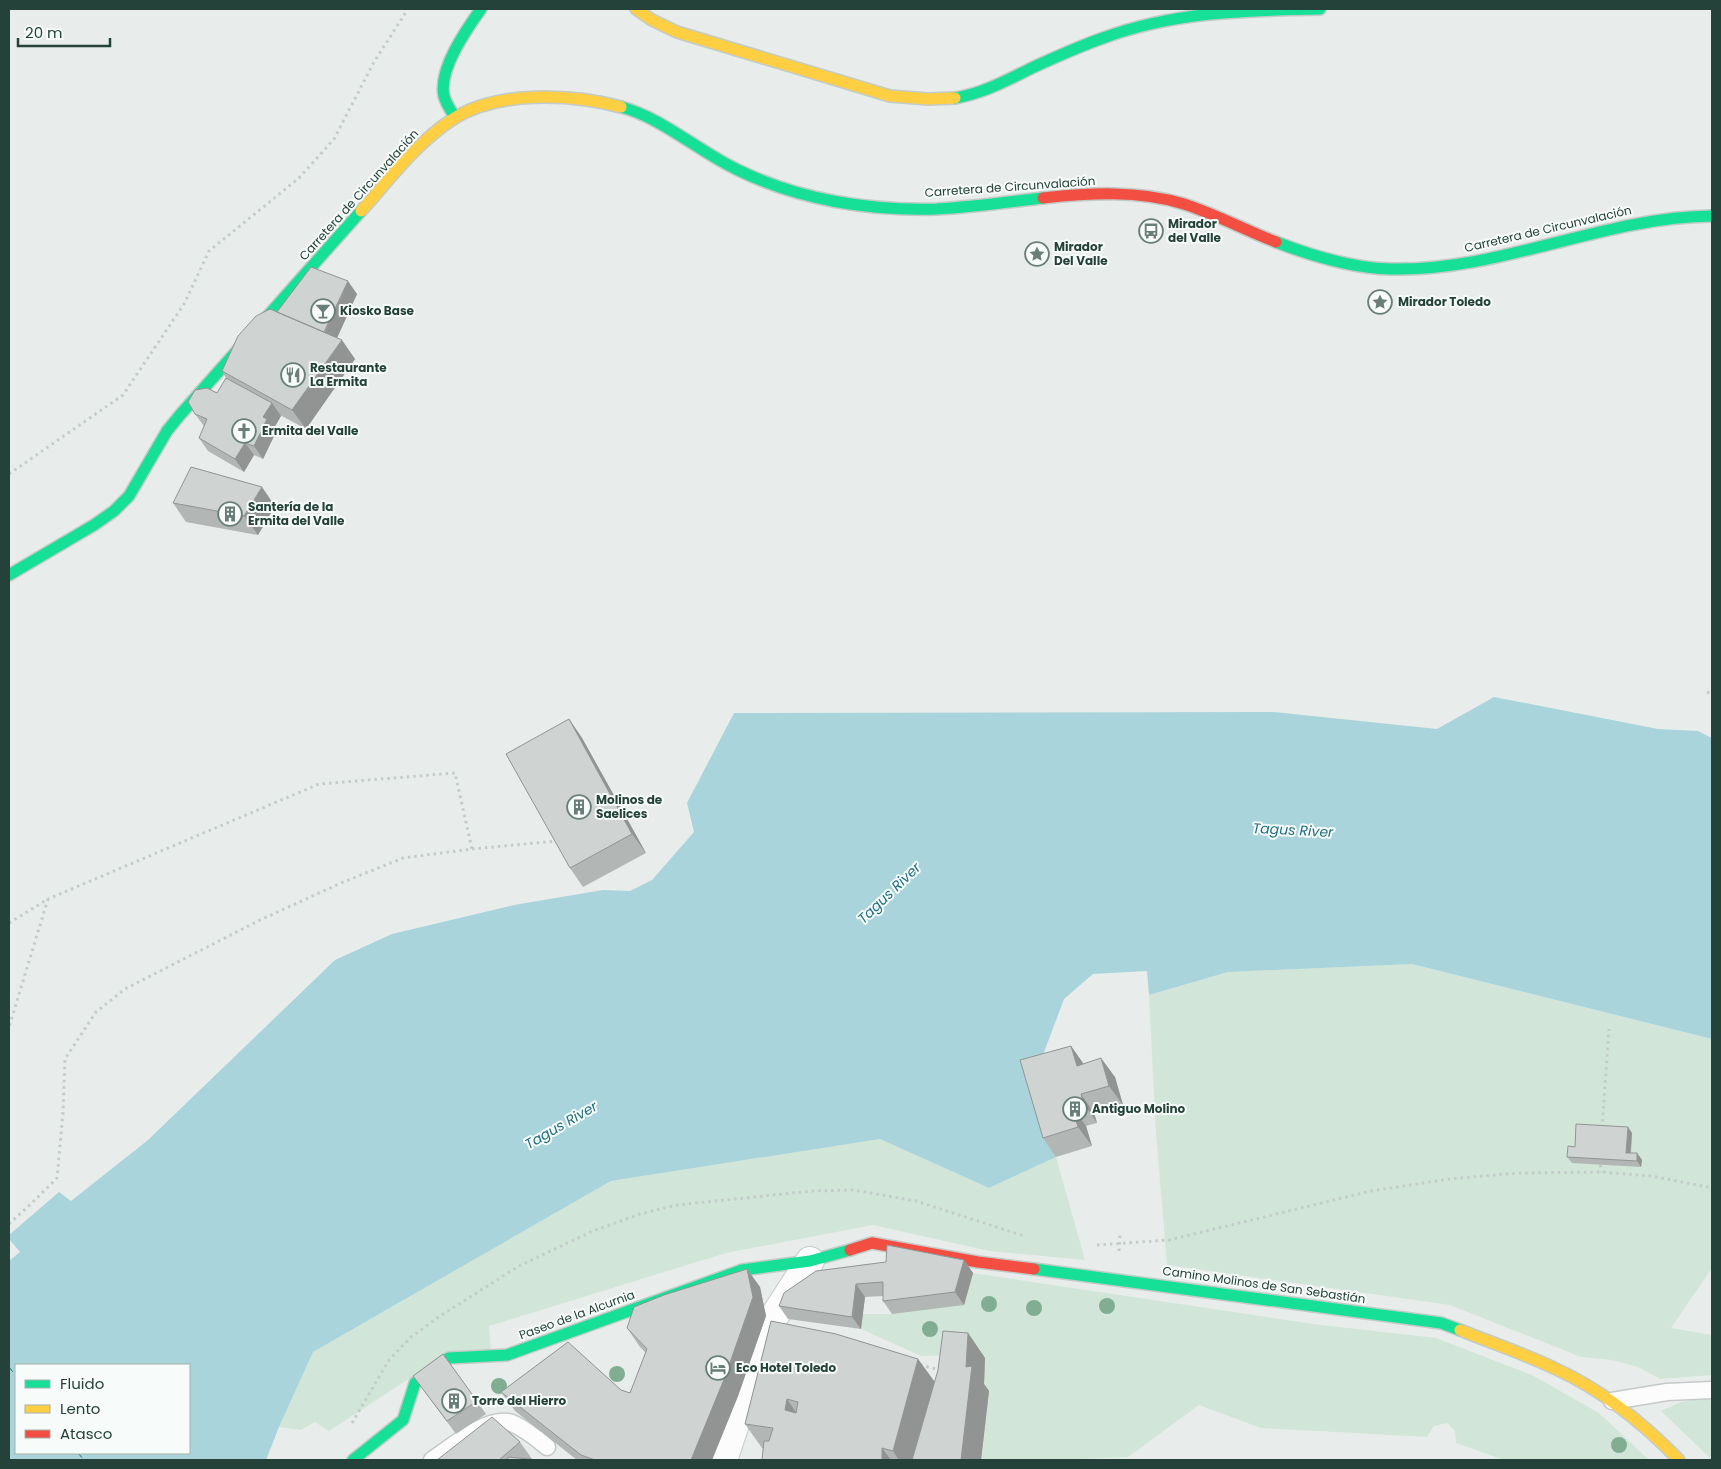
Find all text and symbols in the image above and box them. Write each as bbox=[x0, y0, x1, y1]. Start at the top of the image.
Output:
scale bar bbox=[18, 15, 110, 47]
text: 20 m bbox=[25, 22, 63, 43]
street label: Carretera de Circunvalación bbox=[295, 125, 422, 264]
street label: Carretera de Circunvalación bbox=[924, 172, 1096, 201]
street label: Carretera de Circunvalación bbox=[1463, 201, 1633, 256]
place label: Mirador del Valle bbox=[1168, 215, 1222, 246]
bus stop icon: Mirador del Valle bbox=[1138, 218, 1164, 244]
place label: Mirador Del Valle bbox=[1054, 238, 1108, 269]
place icon: Mirador Del Valle bbox=[1024, 241, 1050, 267]
place icon: Mirador Toledo bbox=[1367, 289, 1393, 315]
place label: Mirador Toledo bbox=[1398, 293, 1491, 310]
bar icon: Kiosko Base bbox=[310, 298, 336, 324]
place label: Kiosko Base bbox=[340, 302, 415, 319]
place label: Restaurante La Ermita bbox=[310, 359, 387, 390]
restaurant icon: Restaurante La Ermita bbox=[280, 362, 306, 388]
church icon: Ermita del Valle bbox=[231, 418, 257, 444]
place label: Ermita del Valle bbox=[262, 422, 359, 439]
place label: Santería de la Ermita del Valle bbox=[248, 498, 345, 529]
building icon: Santería de la Ermita del Valle bbox=[217, 501, 243, 527]
place label: Molinos de Saelices bbox=[596, 791, 663, 822]
building icon: Molinos de Saelices bbox=[566, 794, 592, 820]
water label: Tagus River bbox=[1252, 818, 1335, 842]
water label: Tagus River bbox=[853, 857, 926, 928]
water label: Tagus River bbox=[521, 1096, 602, 1154]
building icon: Antiguo Molino bbox=[1062, 1096, 1088, 1122]
place label: Antiguo Molino bbox=[1092, 1100, 1186, 1117]
street label: Camino Molinos de San Sebastián bbox=[1161, 1262, 1367, 1307]
street label: Paseo de la Alcurnia bbox=[517, 1286, 637, 1343]
hotel icon: Eco Hotel Toledo bbox=[705, 1355, 731, 1381]
place label: Eco Hotel Toledo bbox=[736, 1359, 837, 1376]
legend bbox=[15, 1364, 190, 1454]
text: Fluido bbox=[60, 1373, 104, 1394]
building icon: Torre del Hierro bbox=[441, 1388, 467, 1414]
place label: Torre del Hierro bbox=[472, 1392, 567, 1409]
text: Lento bbox=[60, 1398, 100, 1419]
text: Atasco bbox=[60, 1423, 112, 1444]

